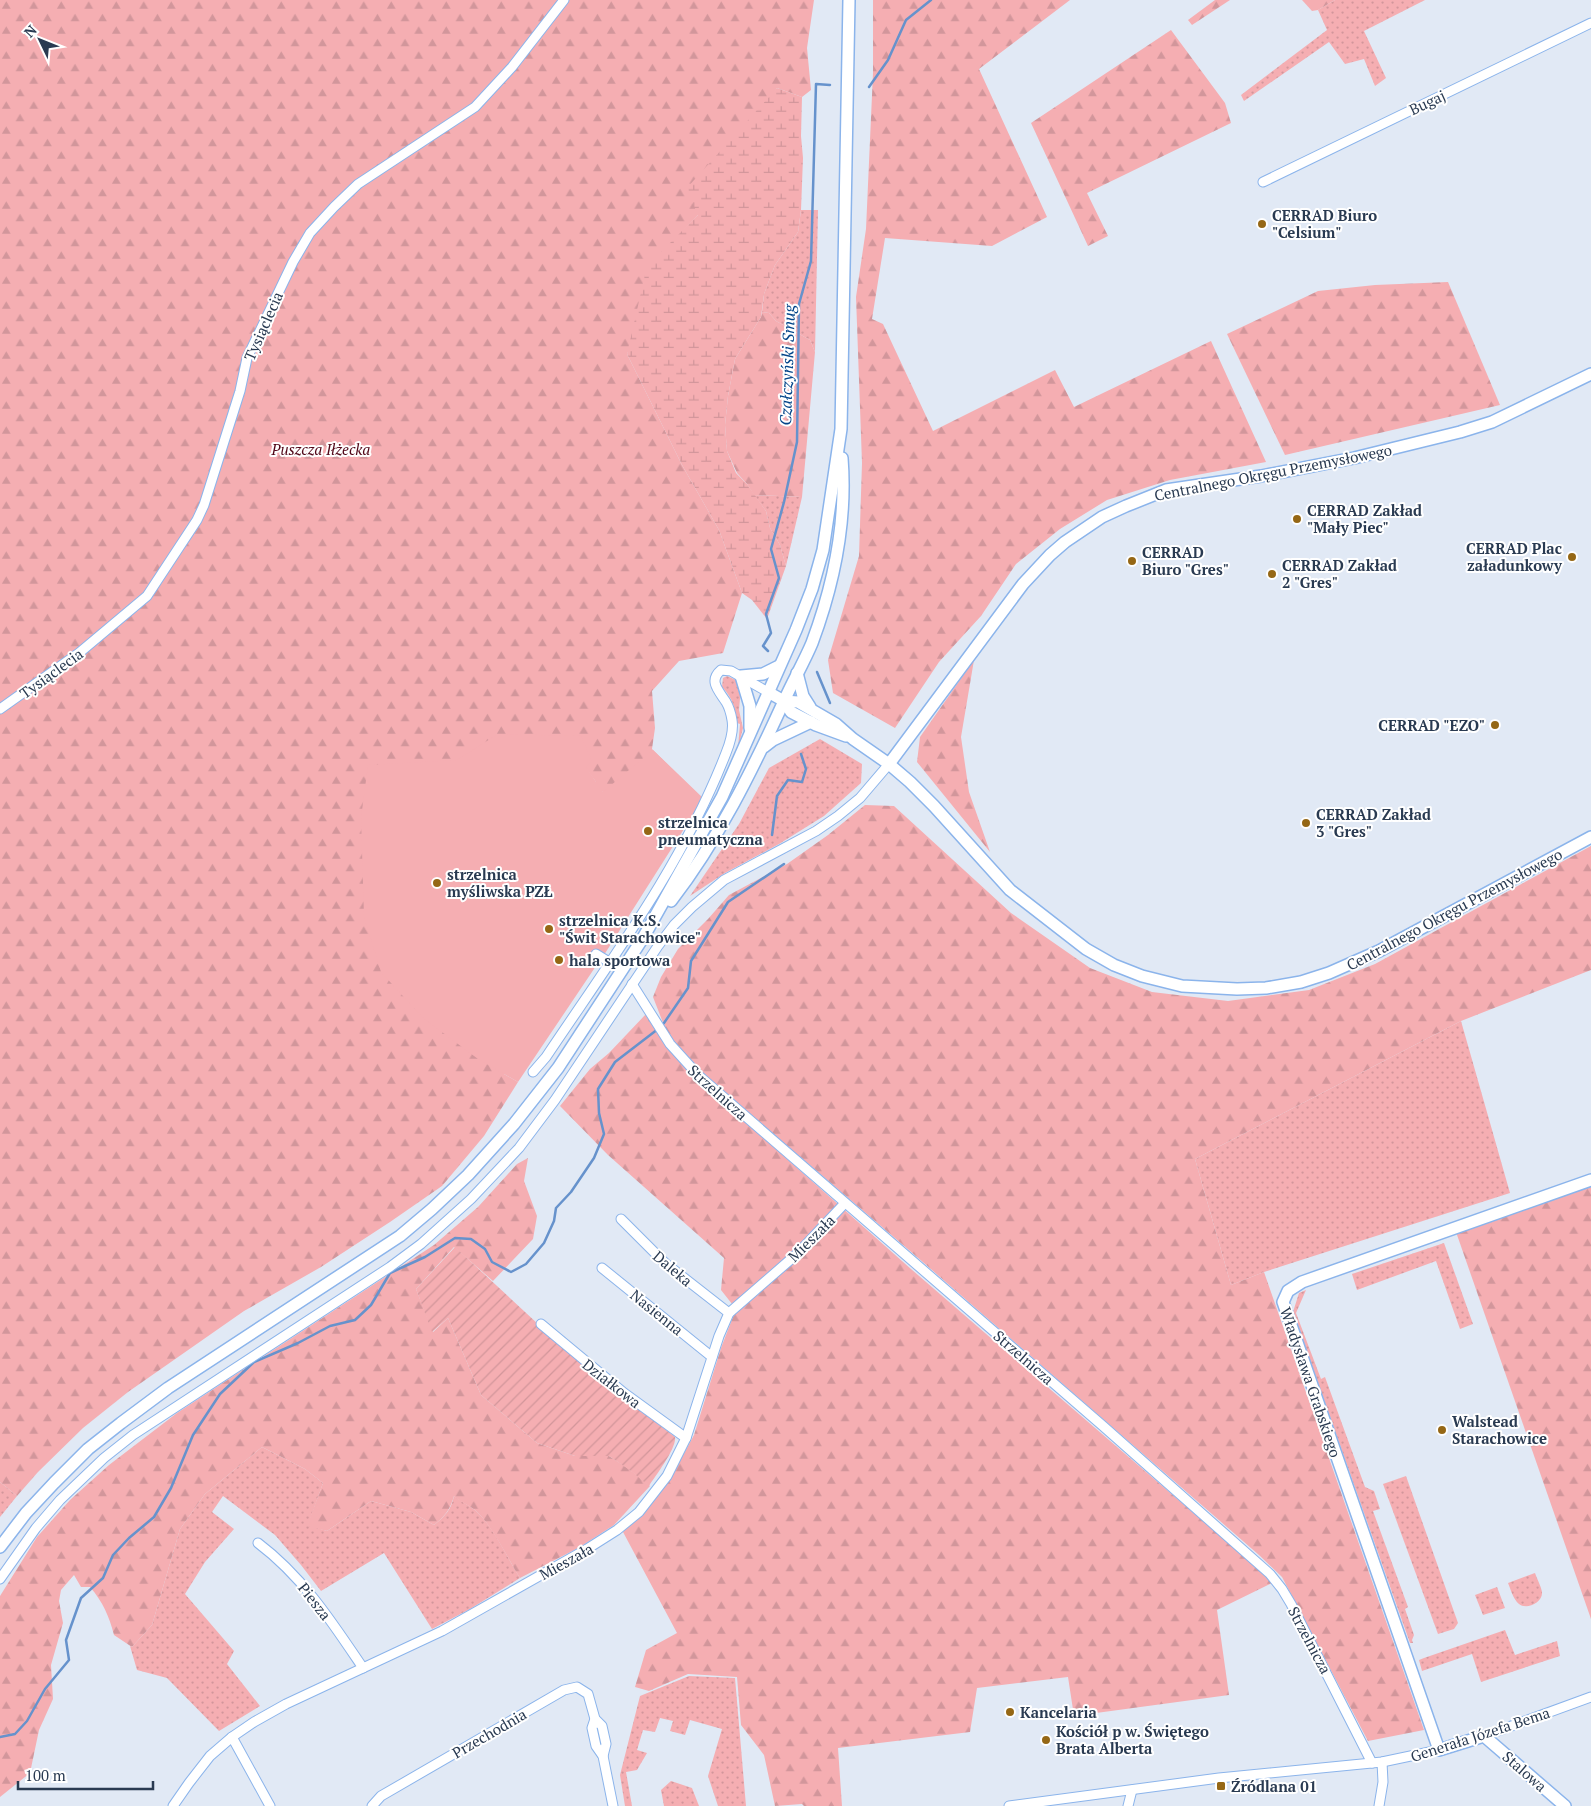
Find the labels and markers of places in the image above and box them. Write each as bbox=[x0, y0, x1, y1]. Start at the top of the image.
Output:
place label: CERRAD Biuro "Celsium" bbox=[1272, 205, 1377, 242]
marker: CERRAD Biuro "Celsium" bbox=[1256, 218, 1268, 230]
place label: CERRAD Zakład "Mały Piec" bbox=[1307, 500, 1422, 537]
marker: CERRAD Zakład "Mały Piec" bbox=[1291, 513, 1303, 525]
place label: CERRAD Plac załadunkowy bbox=[1466, 538, 1563, 575]
place label: CERRAD Biuro "Gres" bbox=[1142, 542, 1229, 579]
marker: CERRAD Plac załadunkowy bbox=[1566, 551, 1578, 563]
marker: CERRAD Biuro "Gres" bbox=[1126, 555, 1138, 567]
place label: CERRAD Zakład 2 "Gres" bbox=[1282, 555, 1397, 592]
marker: CERRAD Zakład 2 "Gres" bbox=[1266, 568, 1278, 580]
place label: CERRAD "EZO" bbox=[1378, 715, 1485, 735]
marker: CERRAD "EZO" bbox=[1489, 719, 1501, 731]
place label: CERRAD Zakład 3 "Gres" bbox=[1316, 804, 1431, 841]
place label: strzelnica pneumatyczna bbox=[658, 812, 763, 849]
marker: CERRAD Zakład 3 "Gres" bbox=[1300, 817, 1312, 829]
marker: strzelnica pneumatyczna bbox=[642, 825, 654, 837]
place label: strzelnica myśliwska PZŁ bbox=[447, 864, 553, 901]
marker: strzelnica myśliwska PZŁ bbox=[431, 877, 443, 889]
place label: strzelnica K.S. "Świt Starachowice" bbox=[559, 910, 701, 947]
marker: strzelnica K.S. "Świt Starachowice" bbox=[543, 923, 555, 935]
place label: hala sportowa bbox=[569, 950, 671, 970]
marker: hala sportowa bbox=[553, 954, 565, 966]
place label: Walstead Starachowice bbox=[1452, 1411, 1547, 1448]
marker: Walstead Starachowice bbox=[1436, 1424, 1448, 1436]
place label: Kancelaria bbox=[1020, 1702, 1098, 1722]
marker: Kancelaria bbox=[1004, 1706, 1016, 1718]
place label: Kościół p w. Świętego Brata Alberta bbox=[1056, 1721, 1209, 1758]
marker: Kościół p w. Świętego Brata Alberta bbox=[1040, 1734, 1052, 1746]
place label: Źródlana 01 bbox=[1231, 1776, 1317, 1796]
marker: Źródlana 01 bbox=[1215, 1780, 1227, 1792]

